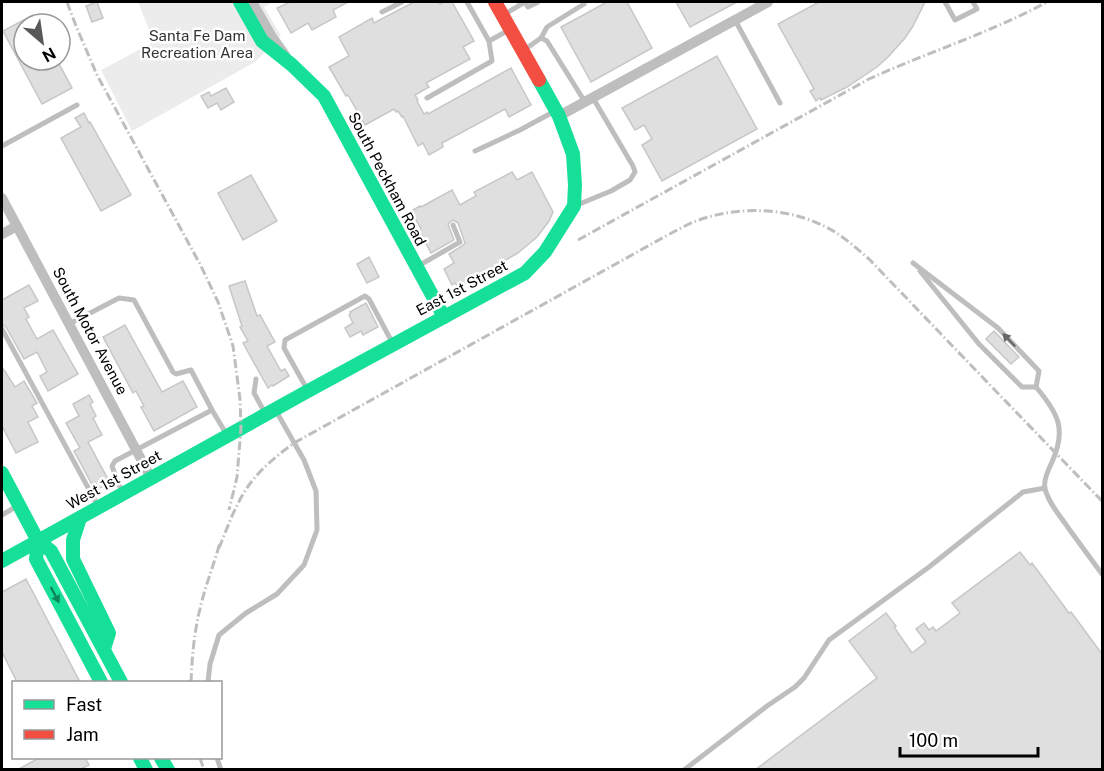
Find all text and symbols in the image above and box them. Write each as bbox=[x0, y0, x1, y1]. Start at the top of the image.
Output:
north arrow bbox=[12, 12, 72, 72]
park label: Santa Fe Dam Recreation Area bbox=[141, 27, 253, 61]
text: N bbox=[39, 43, 59, 66]
street label: South Peckham Road bbox=[345, 109, 430, 248]
street label: East 1st Street bbox=[413, 256, 511, 319]
street label: South Motor Avenue bbox=[50, 264, 131, 397]
one-way arrow bbox=[1003, 334, 1017, 348]
street label: West 1st Street bbox=[63, 446, 164, 513]
one-way arrow bbox=[49, 586, 59, 604]
legend bbox=[12, 681, 222, 759]
text: Fast bbox=[66, 694, 102, 715]
scale bar bbox=[900, 720, 1038, 758]
text: Jam bbox=[66, 724, 99, 745]
text: 100 m bbox=[909, 730, 958, 751]

